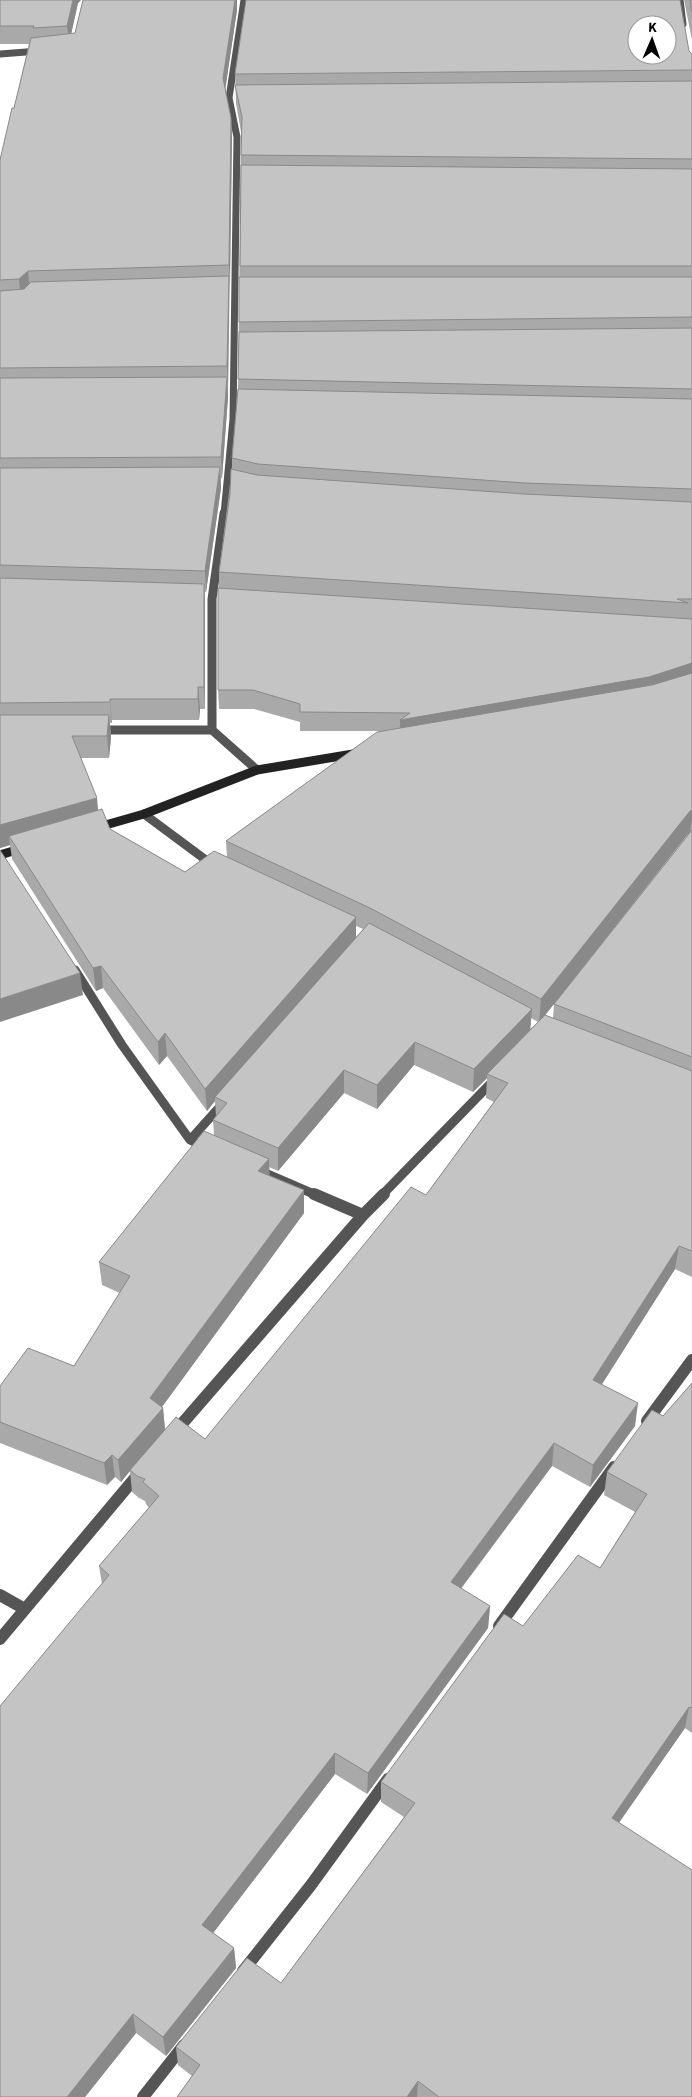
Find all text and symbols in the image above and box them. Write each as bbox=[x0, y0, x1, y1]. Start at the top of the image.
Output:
north arrow bbox=[627, 15, 677, 65]
text: K bbox=[648, 18, 657, 38]

